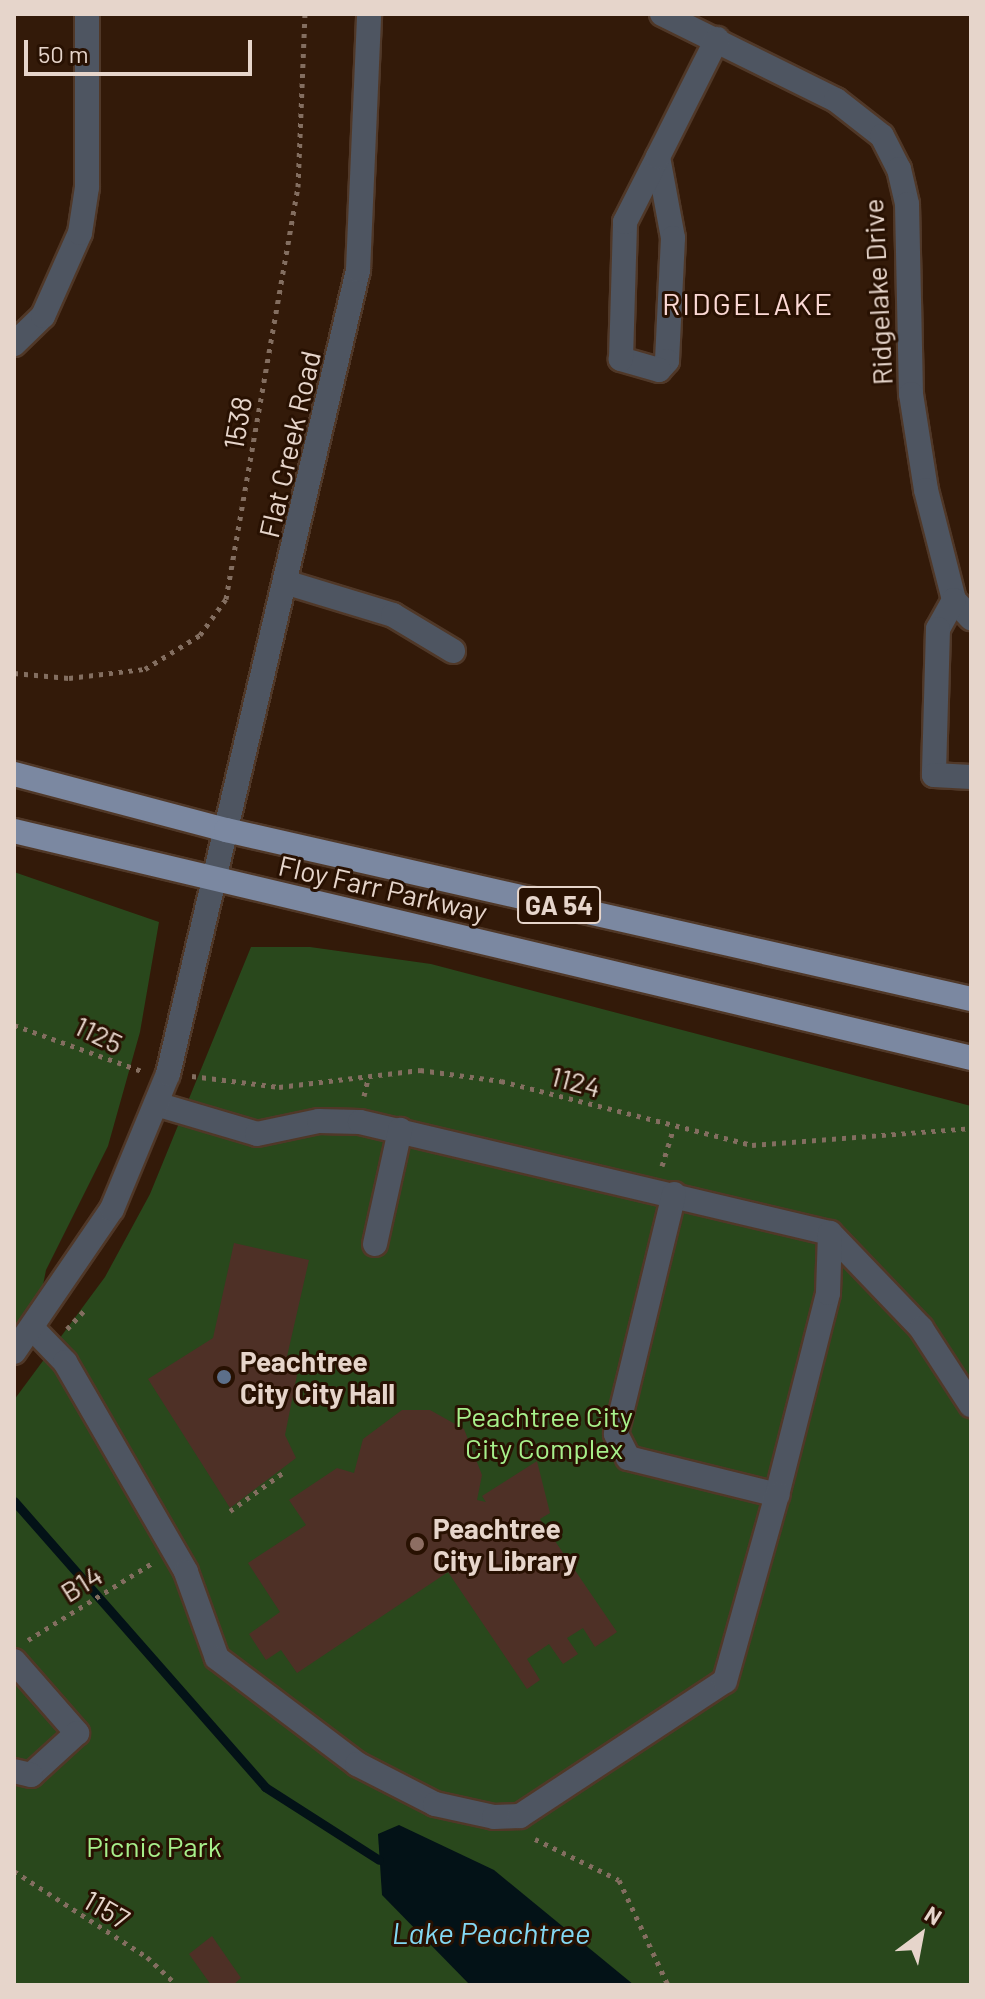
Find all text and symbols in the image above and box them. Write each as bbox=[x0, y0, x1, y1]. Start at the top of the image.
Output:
scale bar bbox=[28, 24, 256, 74]
text: 50 m bbox=[38, 39, 89, 68]
street label: Ridgelake Drive bbox=[855, 198, 899, 386]
district label: RIDGELAKE bbox=[662, 285, 834, 321]
street label: Flat Creek Road bbox=[251, 347, 327, 541]
street label: 1538 bbox=[216, 394, 258, 452]
street label: Floy Farr Parkway bbox=[276, 848, 490, 928]
road number: GA 54 bbox=[517, 883, 601, 927]
street label: 1125 bbox=[70, 1008, 128, 1060]
street label: 1124 bbox=[547, 1058, 605, 1104]
place label: Peachtree City City Hall bbox=[240, 1344, 395, 1410]
marker: Peachtree City City Hall bbox=[215, 1368, 233, 1386]
park label: Peachtree City City Complex bbox=[455, 1399, 633, 1465]
place label: Peachtree City Library bbox=[433, 1511, 577, 1577]
marker: Peachtree City Library bbox=[408, 1535, 426, 1553]
street label: B14 bbox=[54, 1557, 108, 1609]
park label: Picnic Park bbox=[86, 1829, 222, 1863]
street label: 1157 bbox=[78, 1883, 136, 1935]
north arrow bbox=[881, 1895, 961, 1975]
text: N bbox=[921, 1900, 947, 1930]
water label: Lake Peachtree bbox=[392, 1914, 590, 1950]

